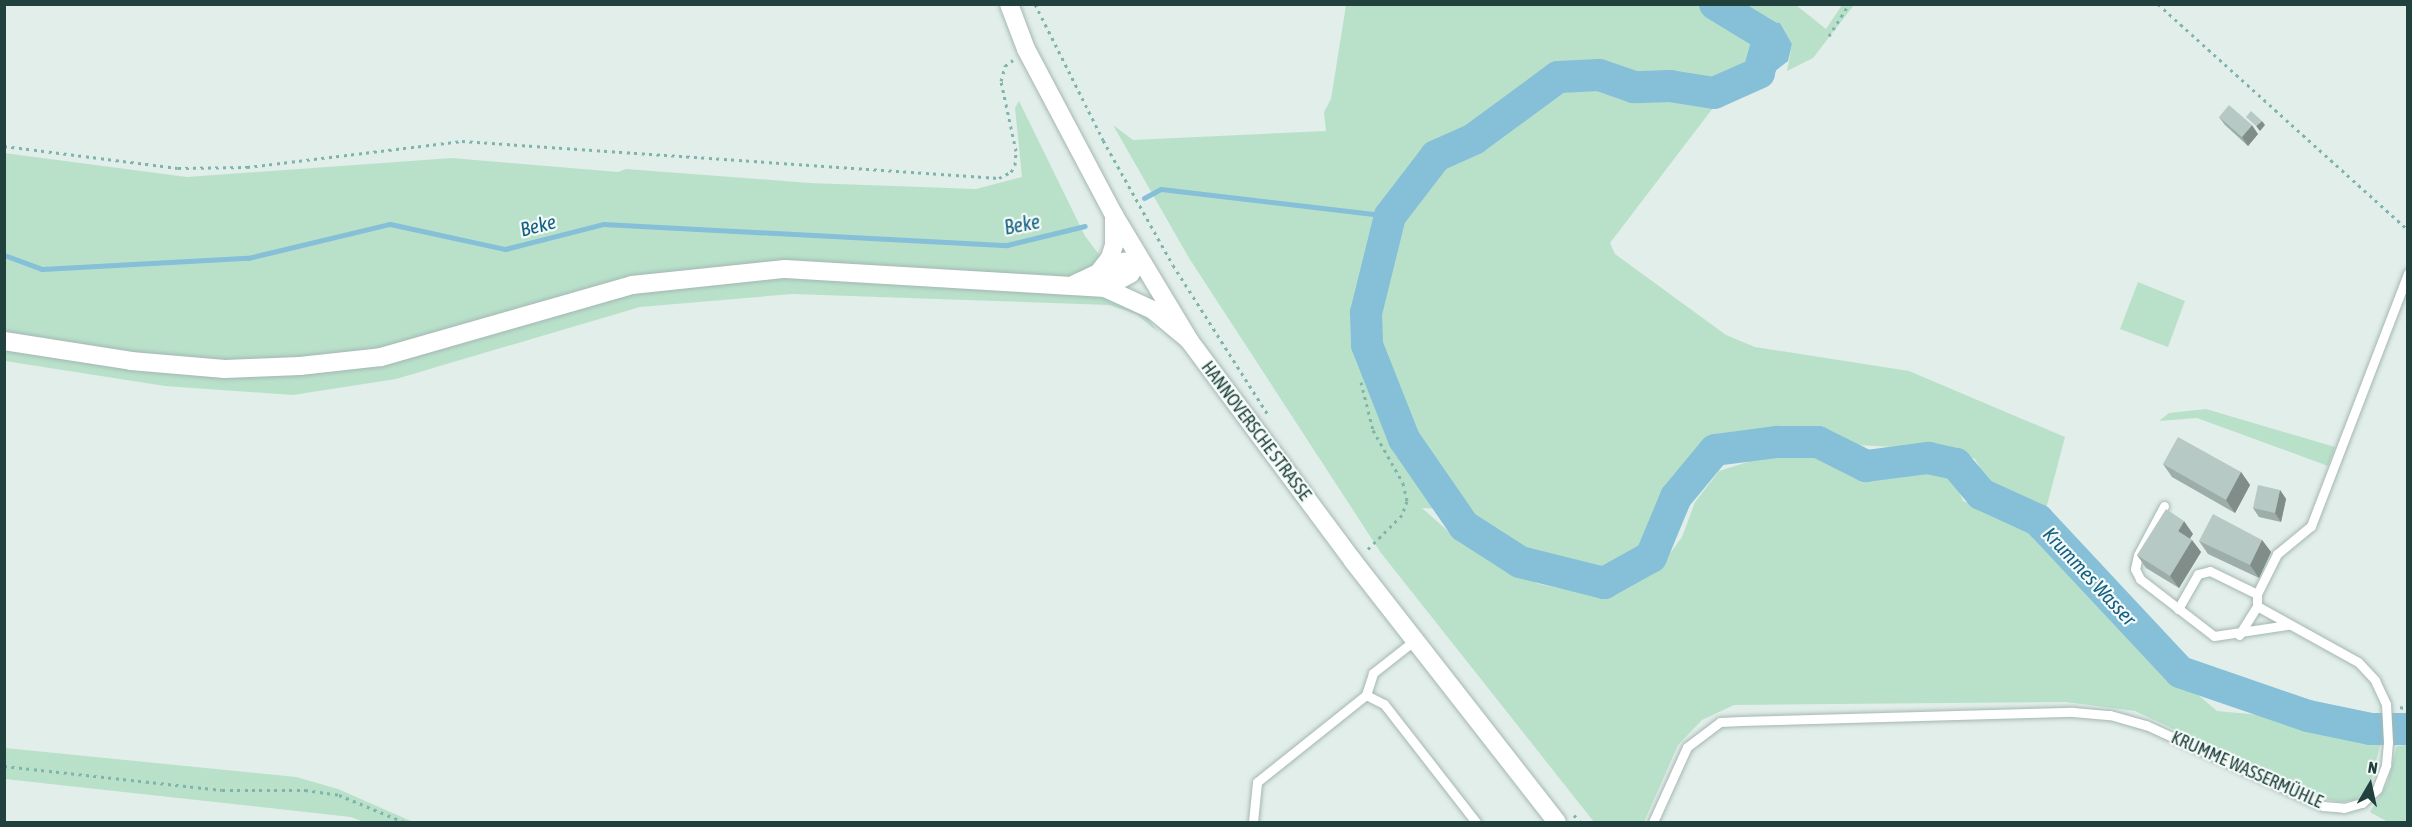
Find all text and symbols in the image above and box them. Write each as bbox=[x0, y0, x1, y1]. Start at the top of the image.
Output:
water label: Beke bbox=[518, 209, 558, 241]
water label: Beke bbox=[1002, 209, 1042, 239]
street label: HANNOVERSCHE STRASSE bbox=[1197, 357, 1315, 505]
water label: Krummes Wasser bbox=[2038, 522, 2142, 630]
street label: KRUMME WASSERMÜHLE bbox=[2168, 727, 2326, 813]
north arrow bbox=[2340, 755, 2400, 815]
text: N bbox=[2367, 758, 2379, 777]

